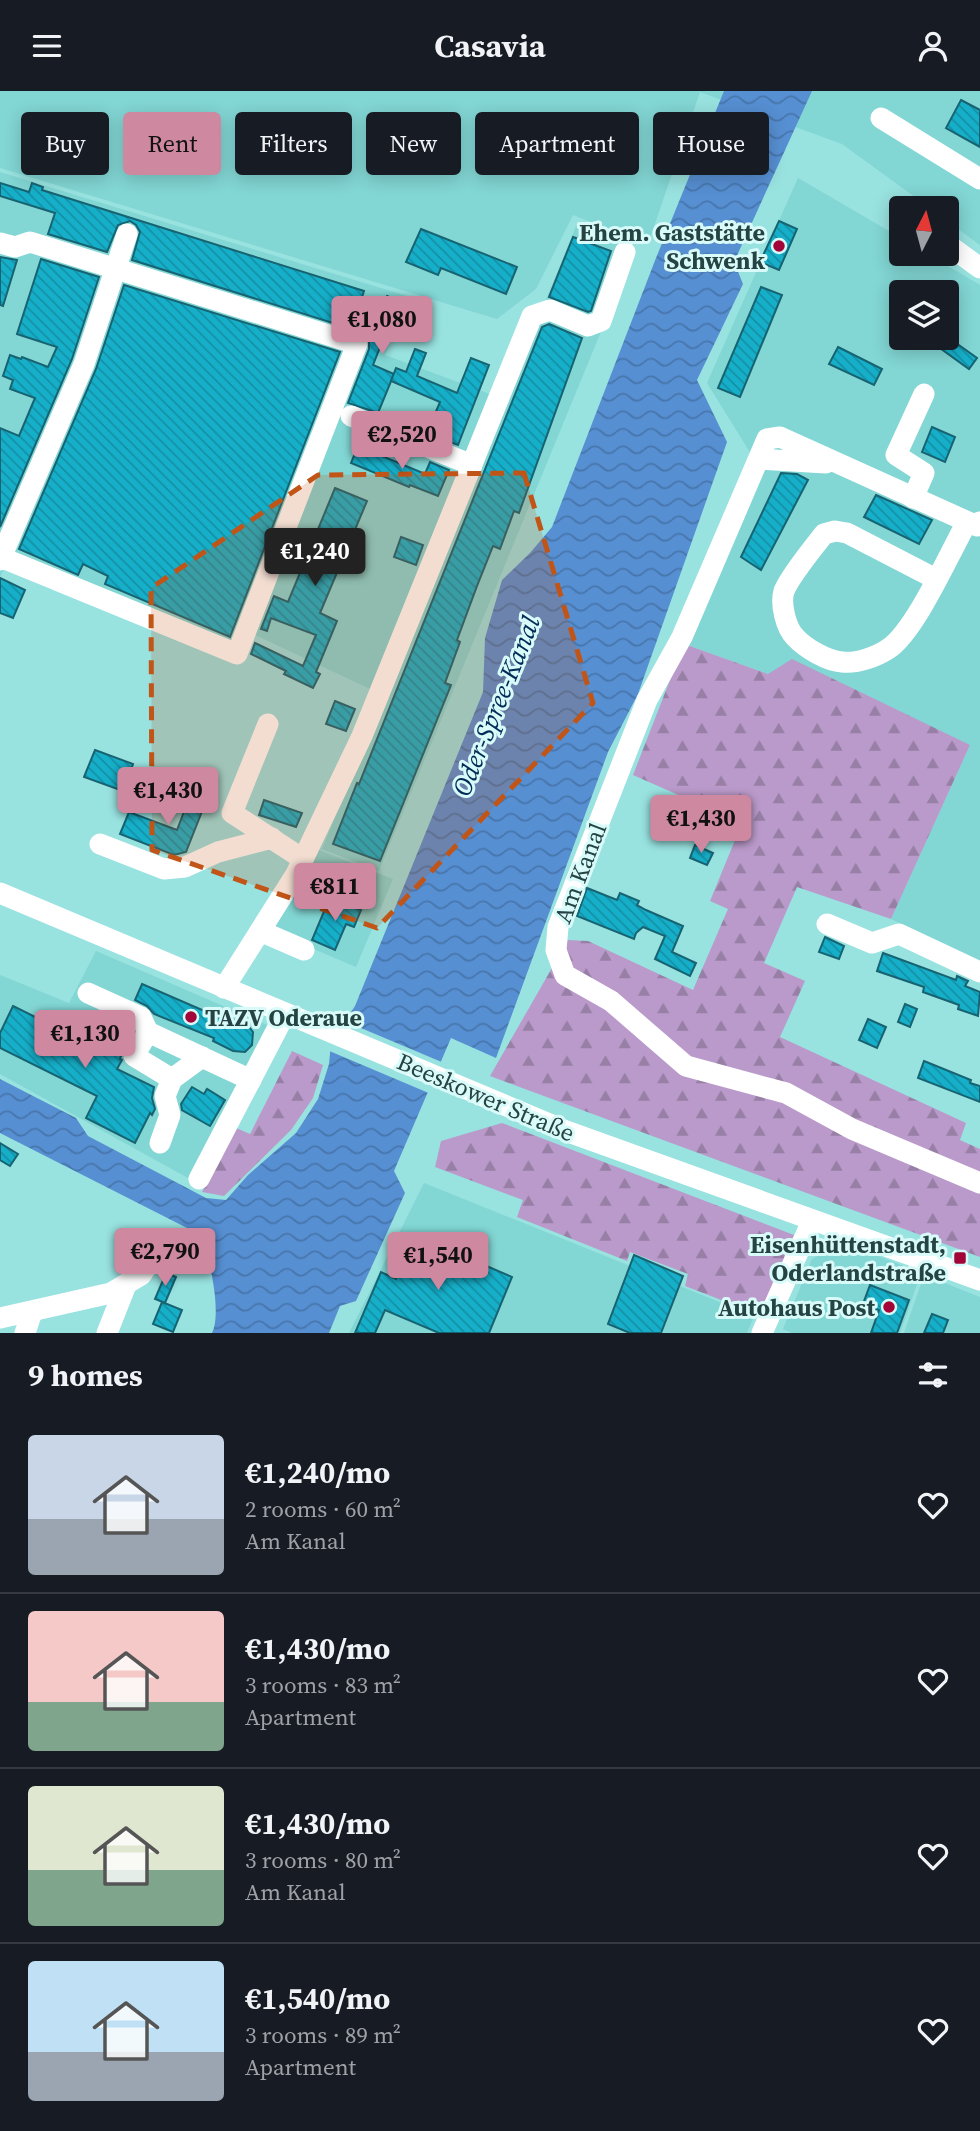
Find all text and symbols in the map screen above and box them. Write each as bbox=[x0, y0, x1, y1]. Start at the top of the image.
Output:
text: Casavia bbox=[434, 24, 546, 68]
icon: menu bbox=[28, 27, 66, 65]
icon: person bbox=[914, 27, 952, 65]
chip: Buy bbox=[21, 112, 109, 175]
chip: Rent bbox=[123, 112, 221, 175]
chip: Filters bbox=[235, 112, 352, 175]
chip: New bbox=[366, 112, 461, 175]
chip: Apartment bbox=[475, 112, 639, 175]
chip: House bbox=[653, 112, 769, 175]
north arrow bbox=[889, 196, 959, 266]
map controls bbox=[889, 196, 959, 350]
place label: Ehem. Gaststätte Schwenk bbox=[579, 216, 766, 277]
marker: Ehem. Gaststätte Schwenk bbox=[771, 238, 787, 254]
button: layers bbox=[889, 280, 959, 350]
pin: €1,080 bbox=[325, 296, 439, 356]
text: €1,080 bbox=[347, 303, 417, 335]
pin: €2,520 bbox=[345, 411, 459, 471]
text: €2,520 bbox=[367, 418, 437, 450]
pin: €1,240 bbox=[258, 529, 372, 588]
text: €1,240 bbox=[280, 535, 350, 567]
water label: Oder-Spree-Kanal bbox=[443, 610, 549, 801]
pin: €1,430 bbox=[111, 767, 225, 827]
text: €1,430 bbox=[133, 774, 203, 806]
pin: €1,430 bbox=[644, 795, 758, 855]
text: €1,430 bbox=[666, 802, 736, 834]
street label: Am Kanal bbox=[546, 818, 614, 928]
pin: €811 bbox=[294, 863, 376, 923]
text: €811 bbox=[310, 870, 360, 902]
place label: TAZV Oderaue bbox=[205, 1001, 362, 1034]
marker: TAZV Oderaue bbox=[183, 1009, 199, 1025]
pin: €1,130 bbox=[28, 1011, 142, 1070]
text: €1,130 bbox=[50, 1017, 120, 1049]
street label: Beeskower Straße bbox=[392, 1045, 580, 1149]
place label: Eisenhüttenstadt, Oderlandstraße bbox=[750, 1228, 946, 1289]
pin: €2,790 bbox=[108, 1229, 222, 1288]
pin: €1,540 bbox=[381, 1233, 495, 1292]
text: €2,790 bbox=[130, 1235, 200, 1267]
text: €1,540 bbox=[403, 1239, 473, 1271]
marker: Eisenhüttenstadt, Oderlandstraße bbox=[952, 1250, 968, 1266]
place label: Autohaus Post bbox=[718, 1291, 875, 1324]
marker: Autohaus Post bbox=[881, 1299, 897, 1315]
text: 9 homes bbox=[28, 1355, 143, 1396]
icon: filters bbox=[914, 1356, 952, 1394]
text: €1,240/mo bbox=[245, 1452, 390, 1493]
icon: home bbox=[84, 1463, 168, 1547]
icon: heart bbox=[914, 1486, 952, 1524]
text: 2 rooms · 60 m² bbox=[245, 1493, 401, 1525]
text: Am Kanal bbox=[245, 1525, 346, 1557]
text: €1,430/mo bbox=[245, 1628, 390, 1669]
icon: home bbox=[84, 1639, 168, 1723]
icon: heart bbox=[914, 1662, 952, 1700]
text: 3 rooms · 83 m² bbox=[245, 1669, 401, 1701]
text: Apartment bbox=[245, 1701, 356, 1733]
text: €1,430/mo bbox=[245, 1803, 390, 1844]
icon: home bbox=[84, 1814, 168, 1898]
icon: heart bbox=[914, 1837, 952, 1875]
text: 3 rooms · 80 m² bbox=[245, 1844, 401, 1876]
text: Am Kanal bbox=[245, 1876, 346, 1908]
text: €1,540/mo bbox=[245, 1978, 390, 2019]
icon: home bbox=[84, 1989, 168, 2073]
icon: heart bbox=[914, 2012, 952, 2050]
text: 3 rooms · 89 m² bbox=[245, 2019, 401, 2051]
text: Apartment bbox=[245, 2051, 356, 2083]

